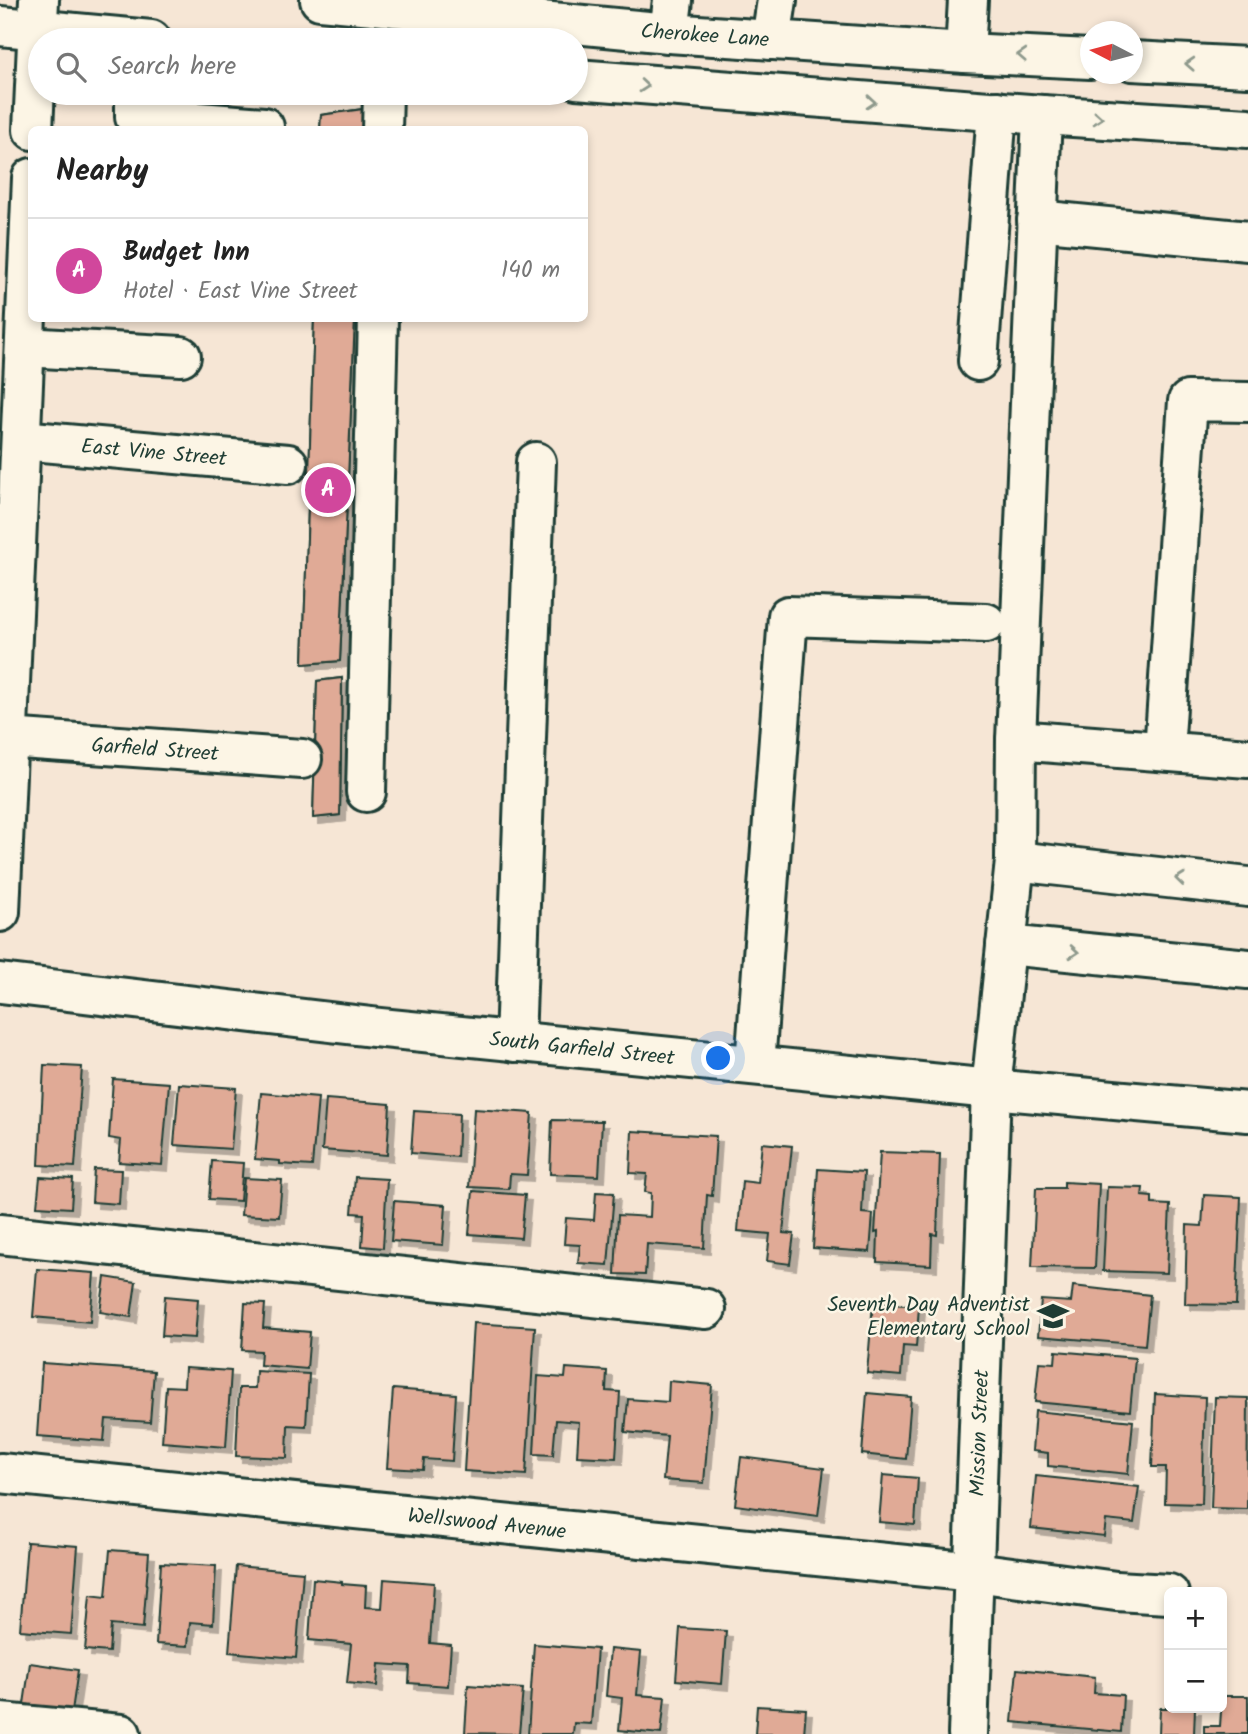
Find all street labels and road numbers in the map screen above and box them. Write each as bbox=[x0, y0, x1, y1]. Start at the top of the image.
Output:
street label: Cherokee Lane bbox=[639, 16, 771, 57]
street label: East Vine Street bbox=[80, 431, 229, 476]
street label: Garfield Street bbox=[90, 730, 220, 771]
street label: South Garfield Street bbox=[488, 1023, 677, 1076]
street label: Mission Street bbox=[962, 1368, 999, 1497]
street label: Wellswood Avenue bbox=[406, 1500, 568, 1549]

